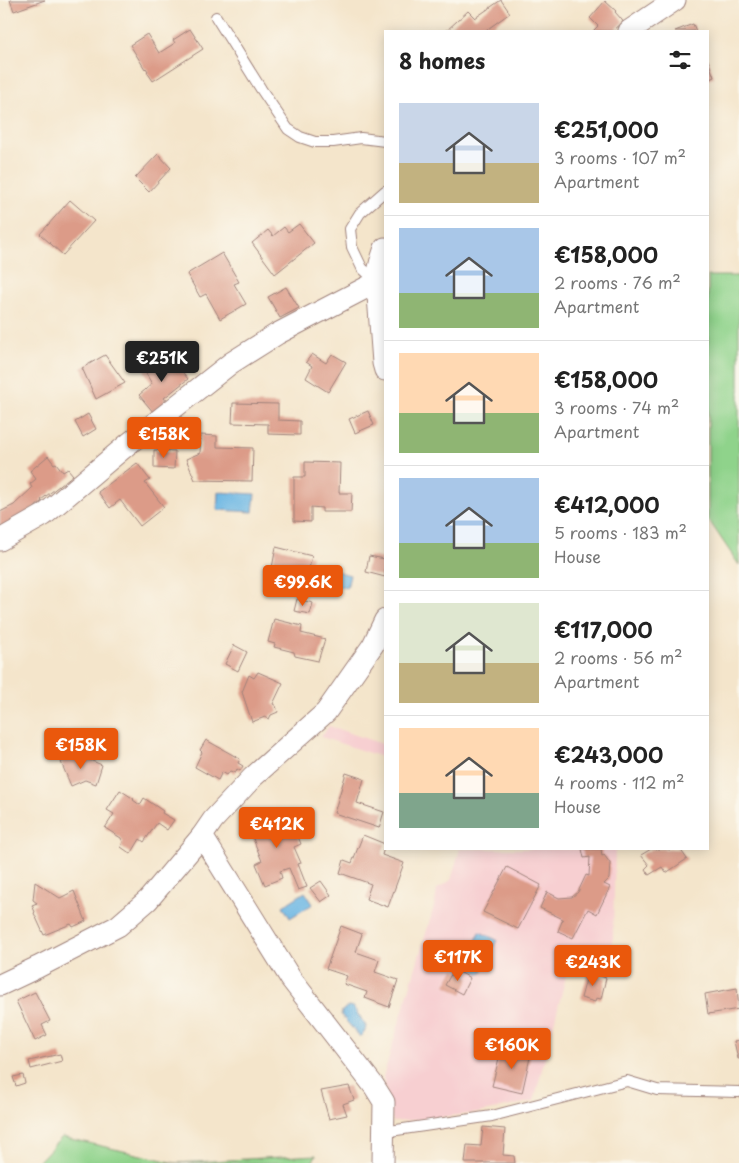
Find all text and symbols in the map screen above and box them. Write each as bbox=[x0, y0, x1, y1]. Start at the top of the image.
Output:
text: 8 homes bbox=[399, 44, 485, 76]
icon: filters bbox=[666, 46, 694, 74]
text: €251,000 bbox=[554, 113, 659, 145]
icon: home bbox=[439, 123, 499, 183]
text: 3 rooms · 107 m² bbox=[554, 145, 686, 169]
text: Apartment bbox=[554, 169, 639, 193]
text: €158,000 bbox=[554, 238, 658, 270]
icon: home bbox=[439, 248, 499, 308]
text: 2 rooms · 76 m² bbox=[554, 270, 681, 294]
text: Apartment bbox=[554, 294, 639, 318]
pin: €251K bbox=[127, 340, 197, 383]
text: €251K bbox=[136, 345, 188, 369]
text: €158,000 bbox=[554, 363, 658, 395]
icon: home bbox=[439, 373, 499, 433]
text: 3 rooms · 74 m² bbox=[554, 395, 679, 419]
pin: €158K bbox=[129, 416, 199, 459]
text: Apartment bbox=[554, 419, 639, 443]
text: €158K bbox=[138, 421, 190, 445]
text: €412,000 bbox=[554, 488, 660, 520]
icon: home bbox=[439, 498, 499, 558]
text: 5 rooms · 183 m² bbox=[554, 520, 687, 544]
text: House bbox=[554, 544, 601, 568]
pin: €99.6K bbox=[262, 564, 344, 607]
text: €99.6K bbox=[274, 569, 332, 593]
text: €117,000 bbox=[554, 613, 653, 645]
icon: home bbox=[439, 623, 499, 683]
text: 2 rooms · 56 m² bbox=[554, 645, 683, 669]
text: Apartment bbox=[554, 669, 639, 693]
pin: €158K bbox=[46, 728, 116, 770]
text: €158K bbox=[55, 732, 107, 756]
text: €243,000 bbox=[554, 738, 663, 770]
icon: home bbox=[439, 748, 499, 808]
text: 4 rooms · 112 m² bbox=[554, 770, 684, 794]
text: House bbox=[554, 794, 601, 818]
pin: €412K bbox=[242, 806, 312, 849]
text: €412K bbox=[250, 811, 304, 835]
pin: €117K bbox=[423, 940, 493, 982]
text: €117K bbox=[434, 944, 482, 968]
pin: €243K bbox=[558, 944, 628, 987]
text: €243K bbox=[565, 949, 621, 973]
pin: €160K bbox=[477, 1028, 547, 1070]
text: €160K bbox=[485, 1032, 539, 1056]

